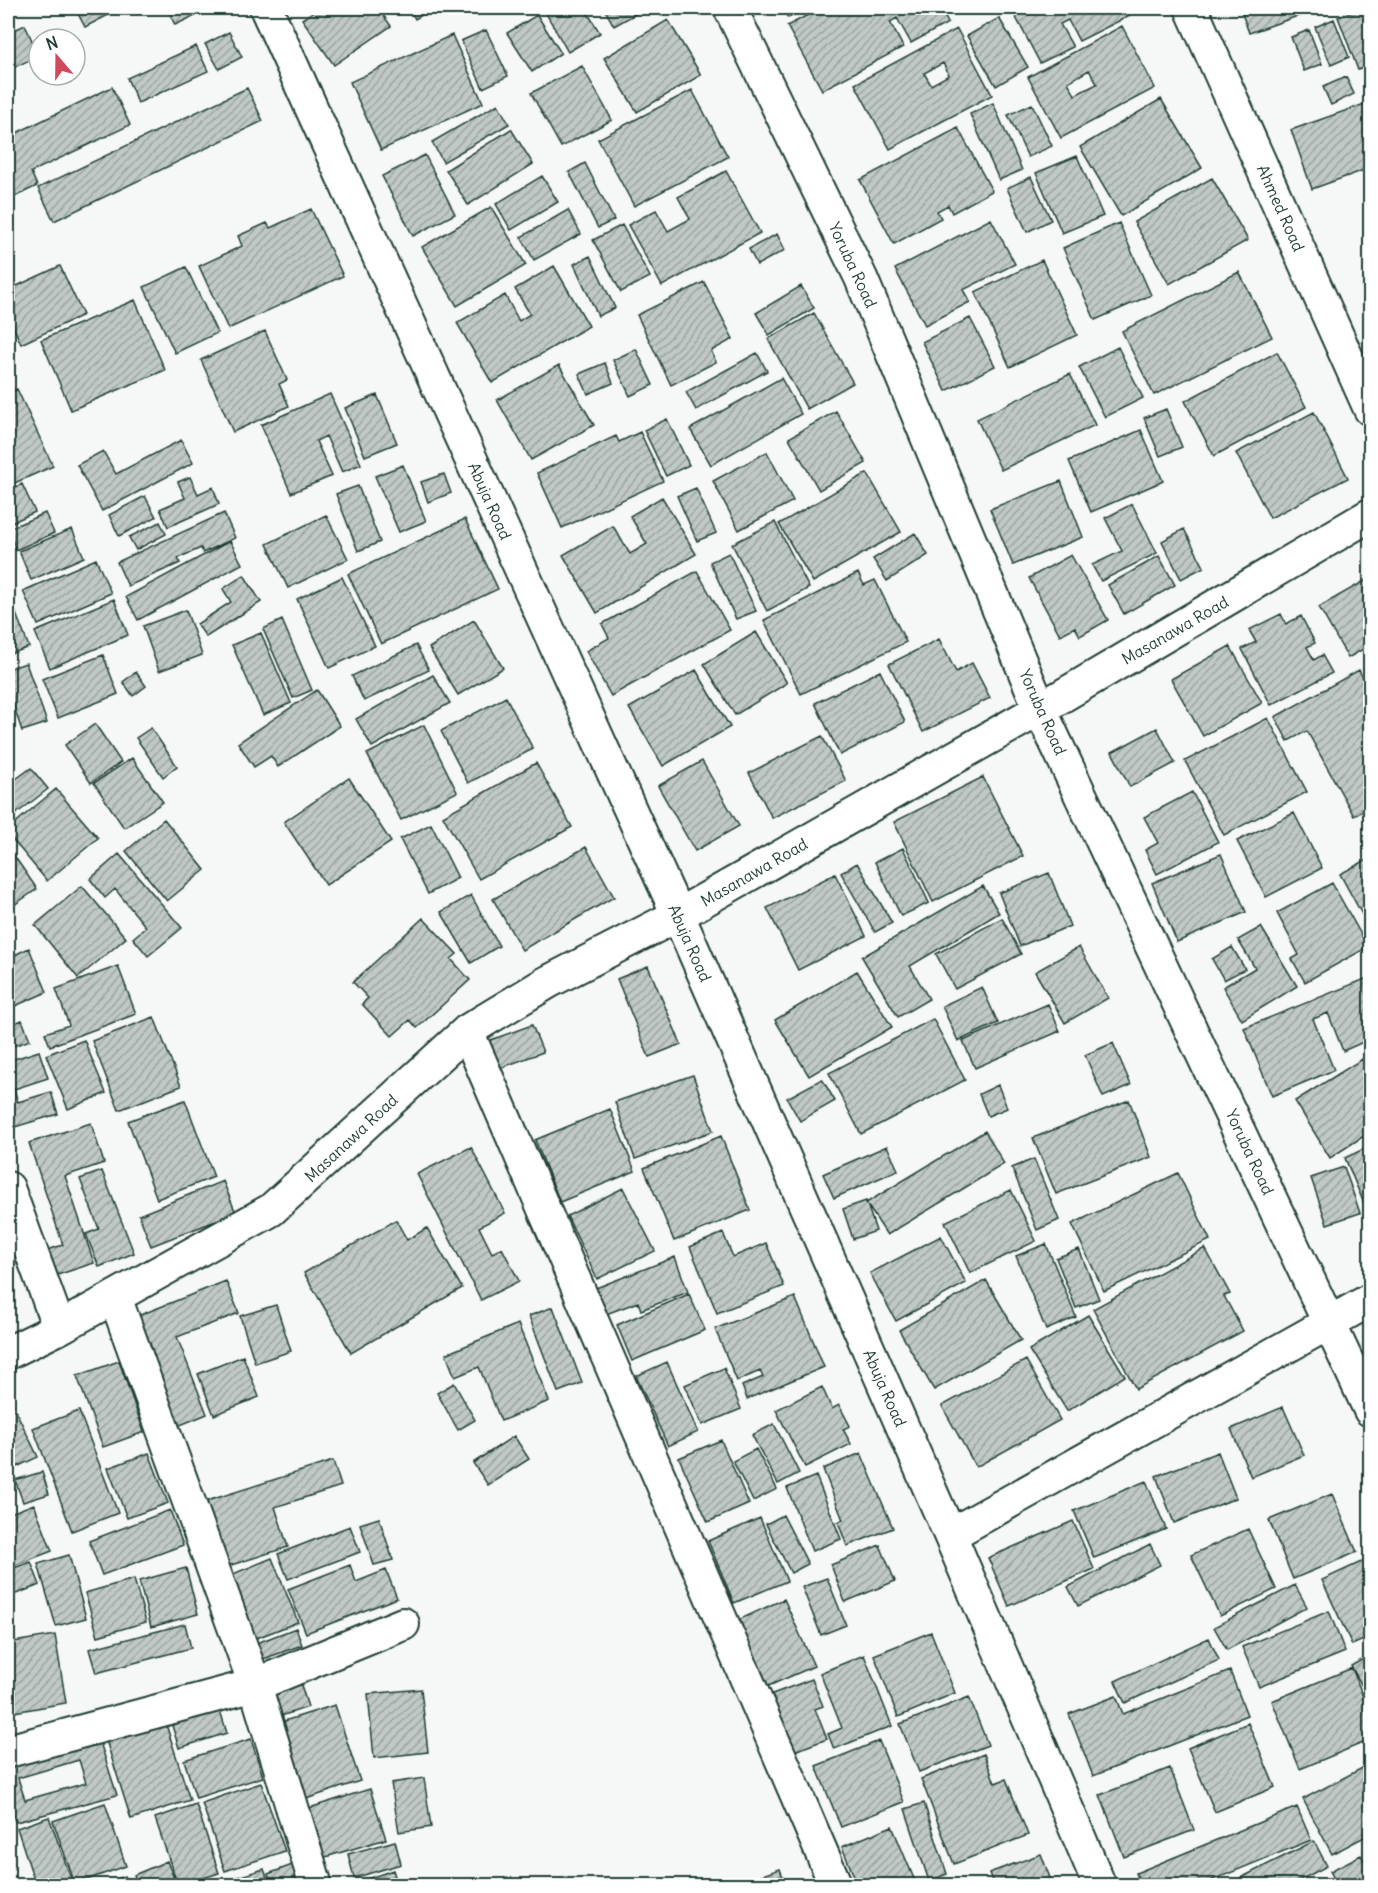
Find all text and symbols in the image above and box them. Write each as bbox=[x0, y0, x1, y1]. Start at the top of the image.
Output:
north arrow bbox=[27, 27, 87, 87]
text: N bbox=[43, 32, 60, 54]
street label: Ahmed Road bbox=[1253, 161, 1309, 255]
street label: Yoruba Road bbox=[825, 219, 881, 311]
street label: Abuja Road bbox=[464, 459, 516, 543]
street label: Masanawa Road bbox=[1118, 591, 1232, 669]
street label: Yoruba Road bbox=[1015, 666, 1071, 758]
street label: Masanawa Road bbox=[697, 833, 811, 911]
street label: Abuja Road bbox=[664, 901, 716, 985]
street label: Masanawa Road bbox=[300, 1090, 402, 1186]
street label: Yoruba Road bbox=[1222, 1106, 1278, 1198]
street label: Abuja Road bbox=[859, 1346, 911, 1430]

